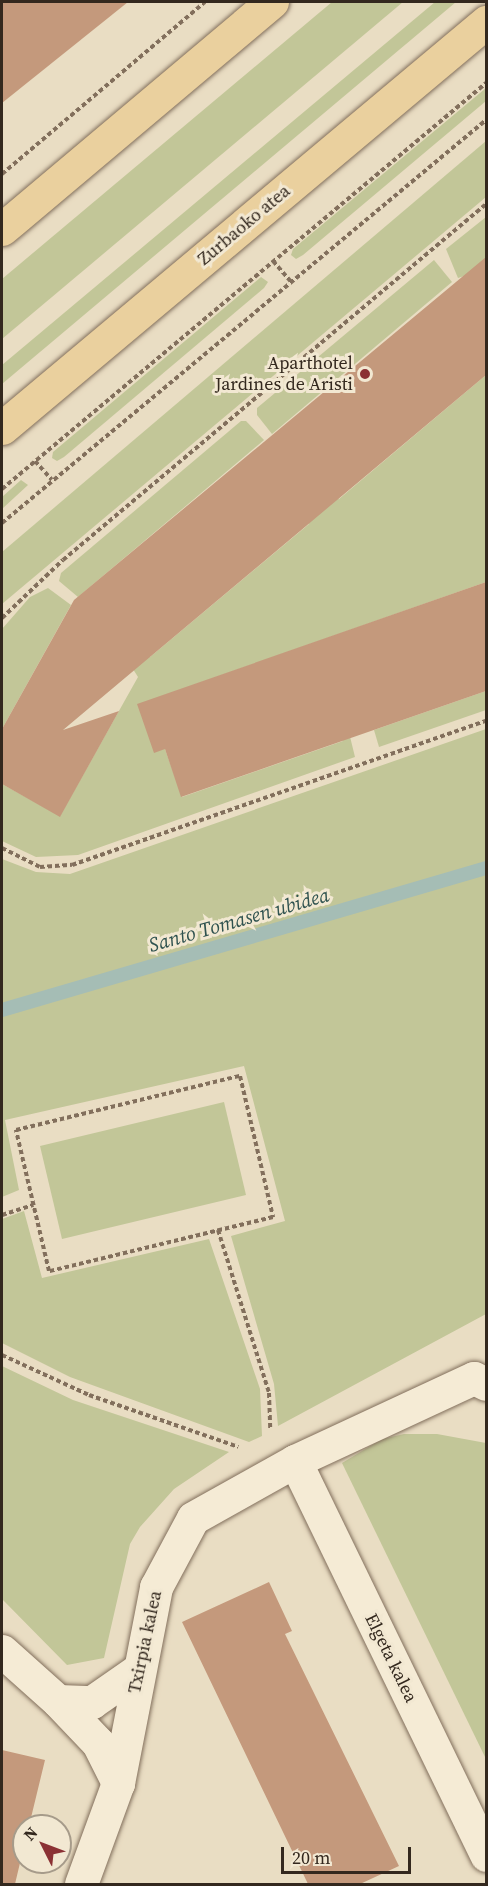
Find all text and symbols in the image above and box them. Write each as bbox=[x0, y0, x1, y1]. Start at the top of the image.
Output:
street label: Zurbaoko atea bbox=[194, 180, 294, 270]
place label: Aparthotel Jardines de Aristi bbox=[215, 353, 353, 395]
marker: Aparthotel Jardines de Aristi bbox=[358, 367, 372, 381]
water label: Santo Tomasen ubidea bbox=[146, 883, 332, 957]
street label: Txirpia kalea bbox=[124, 1589, 166, 1695]
street label: Elgeta kalea bbox=[360, 1610, 422, 1706]
north arrow bbox=[12, 1814, 72, 1874]
text: N bbox=[18, 1822, 42, 1845]
scale bar bbox=[284, 1835, 414, 1873]
text: 20 m bbox=[292, 1845, 330, 1870]

